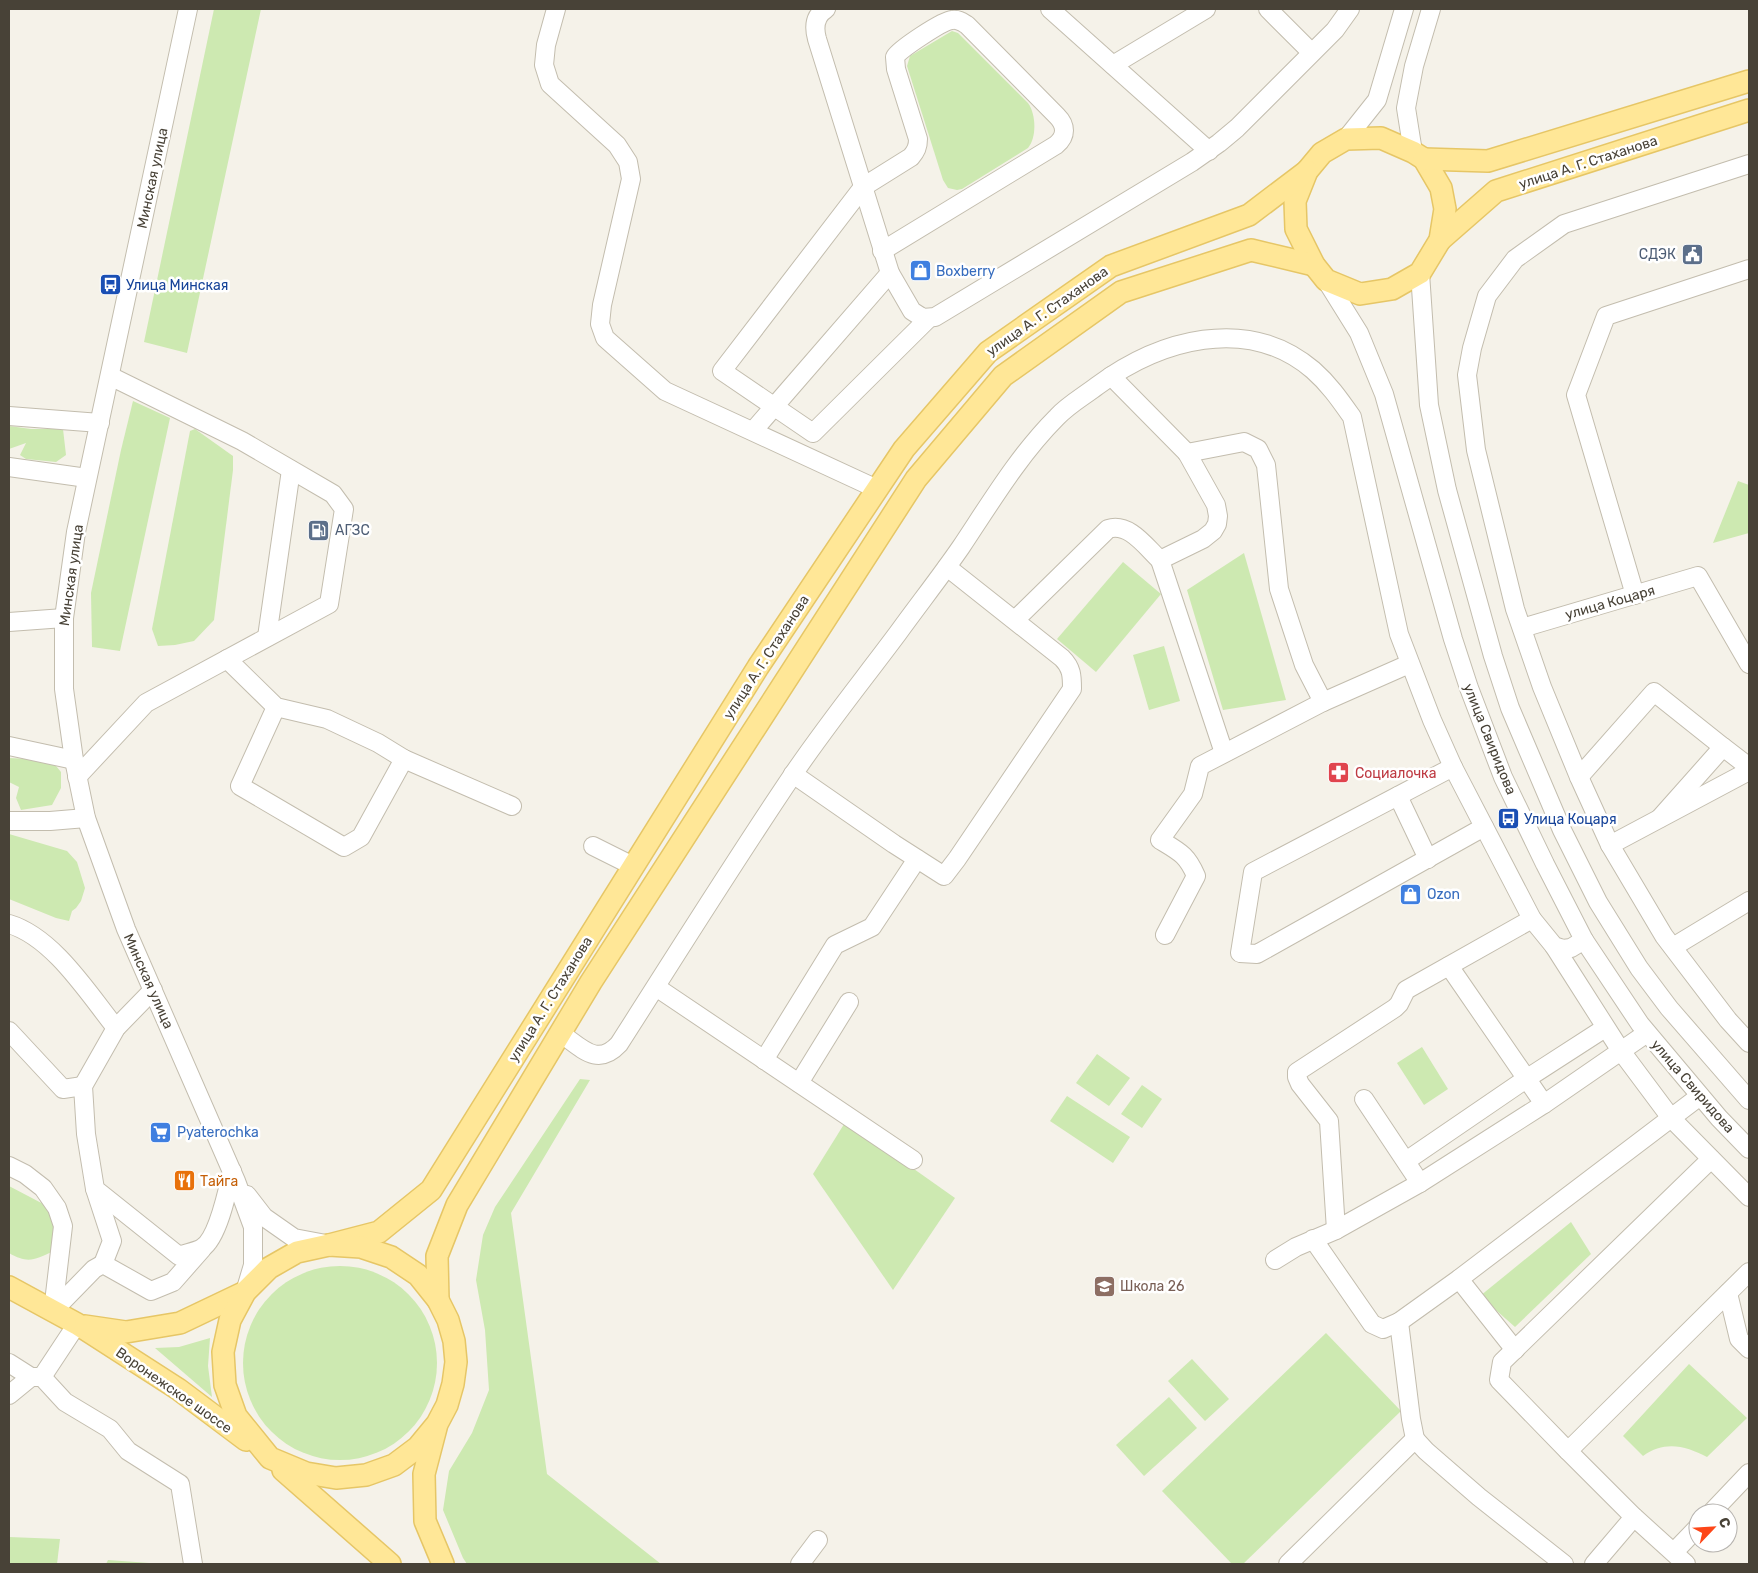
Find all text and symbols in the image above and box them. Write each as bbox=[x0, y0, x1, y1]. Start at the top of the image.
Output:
street label: Минская улица bbox=[134, 126, 171, 230]
street label: улица А. Г. Стаханова bbox=[1517, 132, 1660, 193]
public building icon: СДЭК bbox=[1680, 242, 1704, 266]
place label: СДЭК bbox=[1639, 246, 1676, 263]
shop icon: Boxberry bbox=[908, 259, 932, 283]
place label: Boxberry bbox=[936, 263, 996, 280]
street label: улица А. Г. Стаханова bbox=[983, 263, 1111, 360]
bus stop icon: Улица Минская bbox=[98, 273, 122, 297]
place label: Улица Минская bbox=[126, 277, 228, 294]
fuel station icon: АГЗС bbox=[307, 518, 331, 542]
place label: АГЗС bbox=[335, 522, 370, 539]
street label: Минская улица bbox=[56, 523, 87, 627]
street label: улица Коцаря bbox=[1563, 582, 1657, 623]
street label: улица А. Г. Стаханова bbox=[720, 592, 813, 723]
street label: улица Свиридова bbox=[1459, 681, 1520, 797]
pharmacy icon: Социалочка bbox=[1327, 761, 1351, 785]
place label: Социалочка bbox=[1355, 765, 1436, 782]
bus stop icon: Улица Коцаря bbox=[1496, 807, 1520, 831]
place label: Улица Коцаря bbox=[1524, 811, 1617, 828]
shop icon: Ozon bbox=[1399, 882, 1423, 906]
place label: Ozon bbox=[1427, 886, 1460, 903]
street label: Минская улица bbox=[120, 931, 177, 1031]
street label: улица А. Г. Стаханова bbox=[505, 933, 596, 1065]
street label: улица Свиридова bbox=[1647, 1036, 1738, 1137]
supermarket icon: Pyaterochka bbox=[149, 1120, 173, 1144]
place label: Pyaterochka bbox=[177, 1124, 259, 1141]
restaurant icon: Тайга bbox=[172, 1169, 196, 1193]
place label: Тайга bbox=[200, 1173, 238, 1190]
school or university icon: Школа 26 bbox=[1092, 1274, 1116, 1298]
place label: Школа 26 bbox=[1120, 1278, 1184, 1295]
street label: Воронежское шоссе bbox=[112, 1344, 235, 1437]
north arrow bbox=[1688, 1503, 1738, 1553]
text: С bbox=[1715, 1515, 1734, 1531]

